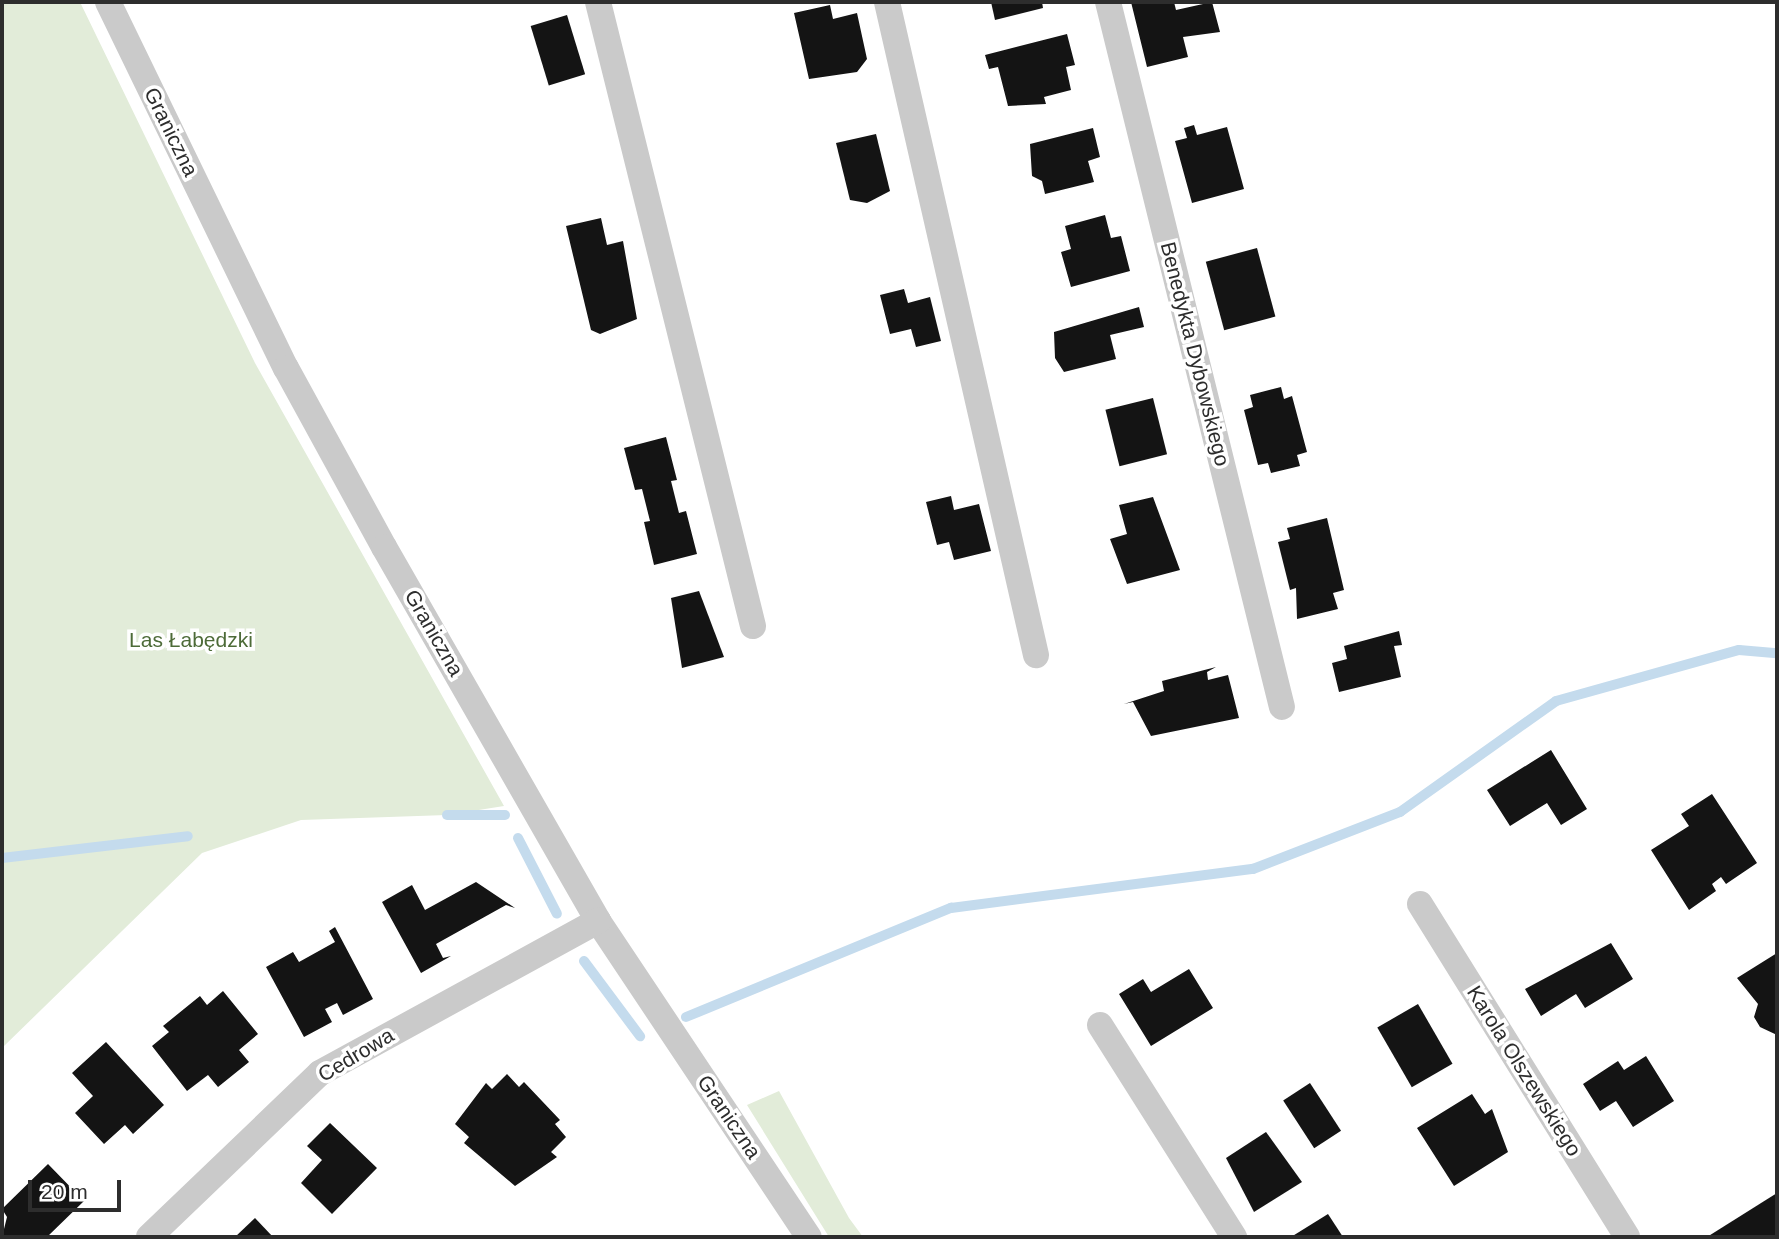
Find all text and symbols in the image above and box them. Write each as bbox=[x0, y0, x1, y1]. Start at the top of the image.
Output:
street label: Graniczna bbox=[139, 83, 203, 181]
street label: Benedykta Dybowskiego bbox=[1155, 239, 1235, 469]
street label: Graniczna bbox=[399, 585, 469, 681]
park label: Las Łabędzki bbox=[129, 627, 253, 653]
street label: Karola Olszewskiego bbox=[1461, 981, 1587, 1161]
street label: Cedrowa bbox=[313, 1023, 399, 1087]
street label: Graniczna bbox=[692, 1070, 766, 1164]
scale bar bbox=[32, 1166, 124, 1210]
text: 20 m bbox=[41, 1180, 88, 1203]

